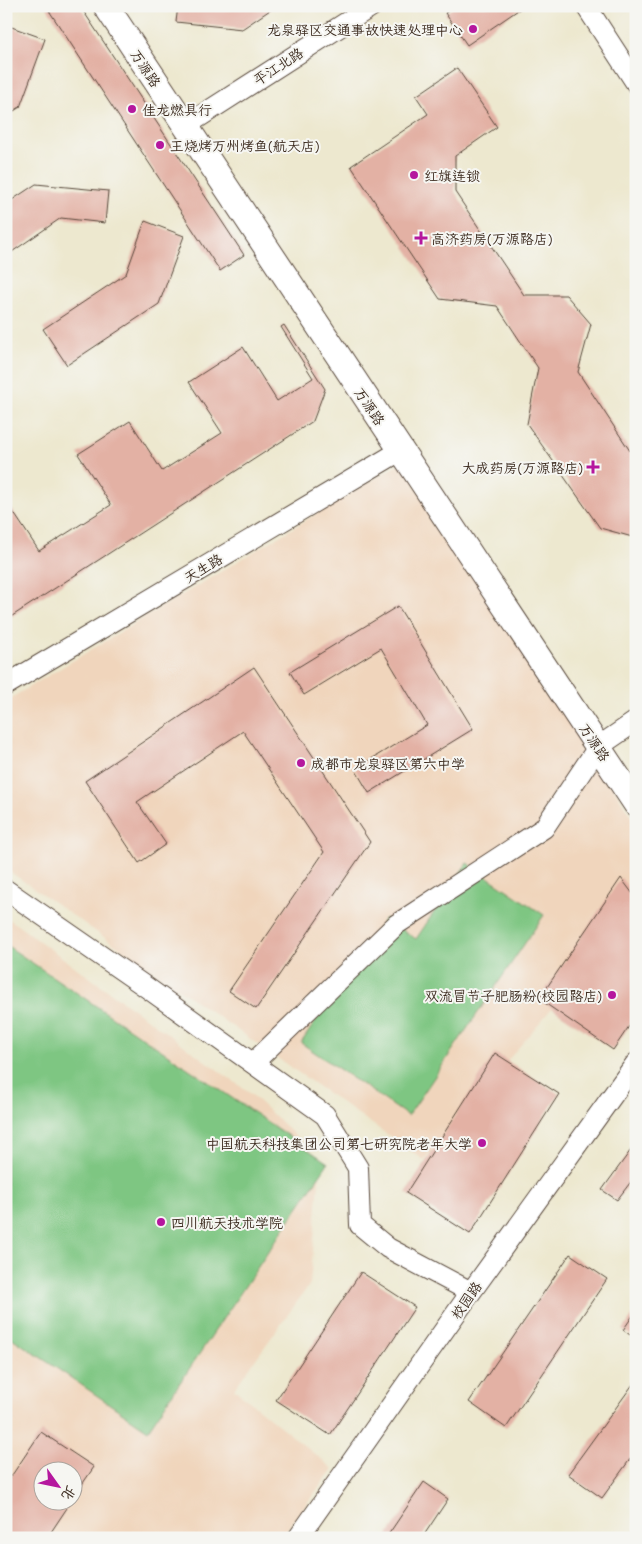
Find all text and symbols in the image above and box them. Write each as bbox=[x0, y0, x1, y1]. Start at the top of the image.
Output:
place label: 龙泉驿区交通事故快速处理中心 bbox=[267, 20, 463, 39]
marker: 龙泉驿区交通事故快速处理中心 bbox=[467, 23, 479, 35]
street label: 平江北路 bbox=[249, 43, 307, 89]
street label: 万源路 bbox=[127, 45, 165, 91]
place label: 佳龙燃具行 bbox=[142, 100, 212, 119]
marker: 佳龙燃具行 bbox=[126, 103, 138, 115]
place label: 王烧烤万州烤鱼(航天店) bbox=[170, 136, 320, 155]
marker: 王烧烤万州烤鱼(航天店) bbox=[154, 139, 166, 151]
place label: 红旗连锁 bbox=[424, 166, 480, 185]
marker: 红旗连锁 bbox=[408, 169, 420, 181]
place label: 高济药房(万源路店) bbox=[431, 229, 553, 248]
marker: 高济药房(万源路店) bbox=[415, 232, 427, 244]
street label: 万源路 bbox=[350, 383, 390, 429]
place label: 大成药房(万源路店) bbox=[461, 458, 583, 477]
marker: 大成药房(万源路店) bbox=[587, 461, 599, 473]
street label: 天生路 bbox=[180, 549, 226, 587]
street label: 万源路 bbox=[575, 719, 615, 765]
place label: 成都市龙泉驿区第六中学 bbox=[311, 754, 465, 773]
marker: 成都市龙泉驿区第六中学 bbox=[295, 757, 307, 769]
place label: 双流冒节子肥肠粉(校园路店) bbox=[424, 986, 602, 1005]
marker: 双流冒节子肥肠粉(校园路店) bbox=[606, 989, 618, 1001]
place label: 中国航天科技集团公司第七研究院老年大学 bbox=[206, 1134, 472, 1153]
marker: 中国航天科技集团公司第七研究院老年大学 bbox=[476, 1137, 488, 1149]
place label: 四川航天技术学院 bbox=[171, 1213, 283, 1232]
marker: 四川航天技术学院 bbox=[155, 1216, 167, 1228]
street label: 校园路 bbox=[446, 1277, 486, 1323]
north arrow bbox=[32, 1462, 82, 1512]
text: 北 bbox=[58, 1482, 81, 1504]

